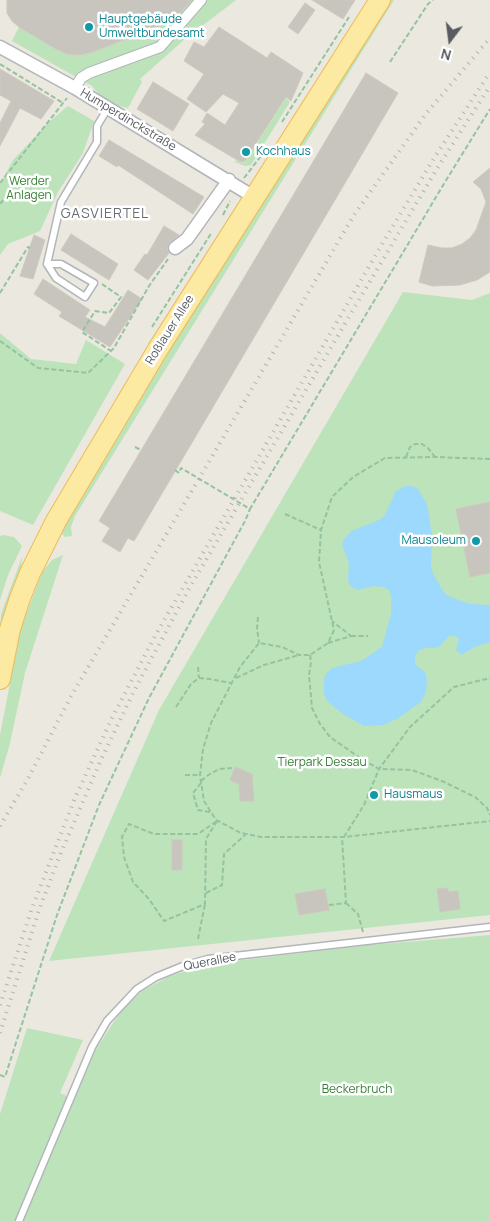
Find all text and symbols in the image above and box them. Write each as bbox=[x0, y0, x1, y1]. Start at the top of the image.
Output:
place label: Hauptgebäude Umweltbundesamt bbox=[99, 13, 205, 41]
north arrow bbox=[425, 15, 475, 65]
marker: Hauptgebäude Umweltbundesamt bbox=[83, 21, 95, 33]
text: N bbox=[439, 44, 453, 65]
street label: Humperdinckstraße bbox=[77, 86, 179, 154]
place label: Kochhaus bbox=[256, 145, 311, 159]
marker: Kochhaus bbox=[240, 146, 252, 158]
park label: Werder Anlagen bbox=[6, 175, 52, 203]
district label: GASVIERTEL bbox=[59, 206, 151, 222]
street label: Roßlauer Allee bbox=[143, 293, 197, 367]
place label: Mausoleum bbox=[402, 534, 466, 548]
marker: Mausoleum bbox=[470, 535, 482, 547]
park label: Tierpark Dessau bbox=[277, 756, 367, 770]
place label: Hausmaus bbox=[384, 788, 443, 802]
marker: Hausmaus bbox=[368, 789, 380, 801]
street label: Querallee bbox=[183, 950, 237, 974]
park label: Beckerbruch bbox=[322, 1083, 392, 1097]

